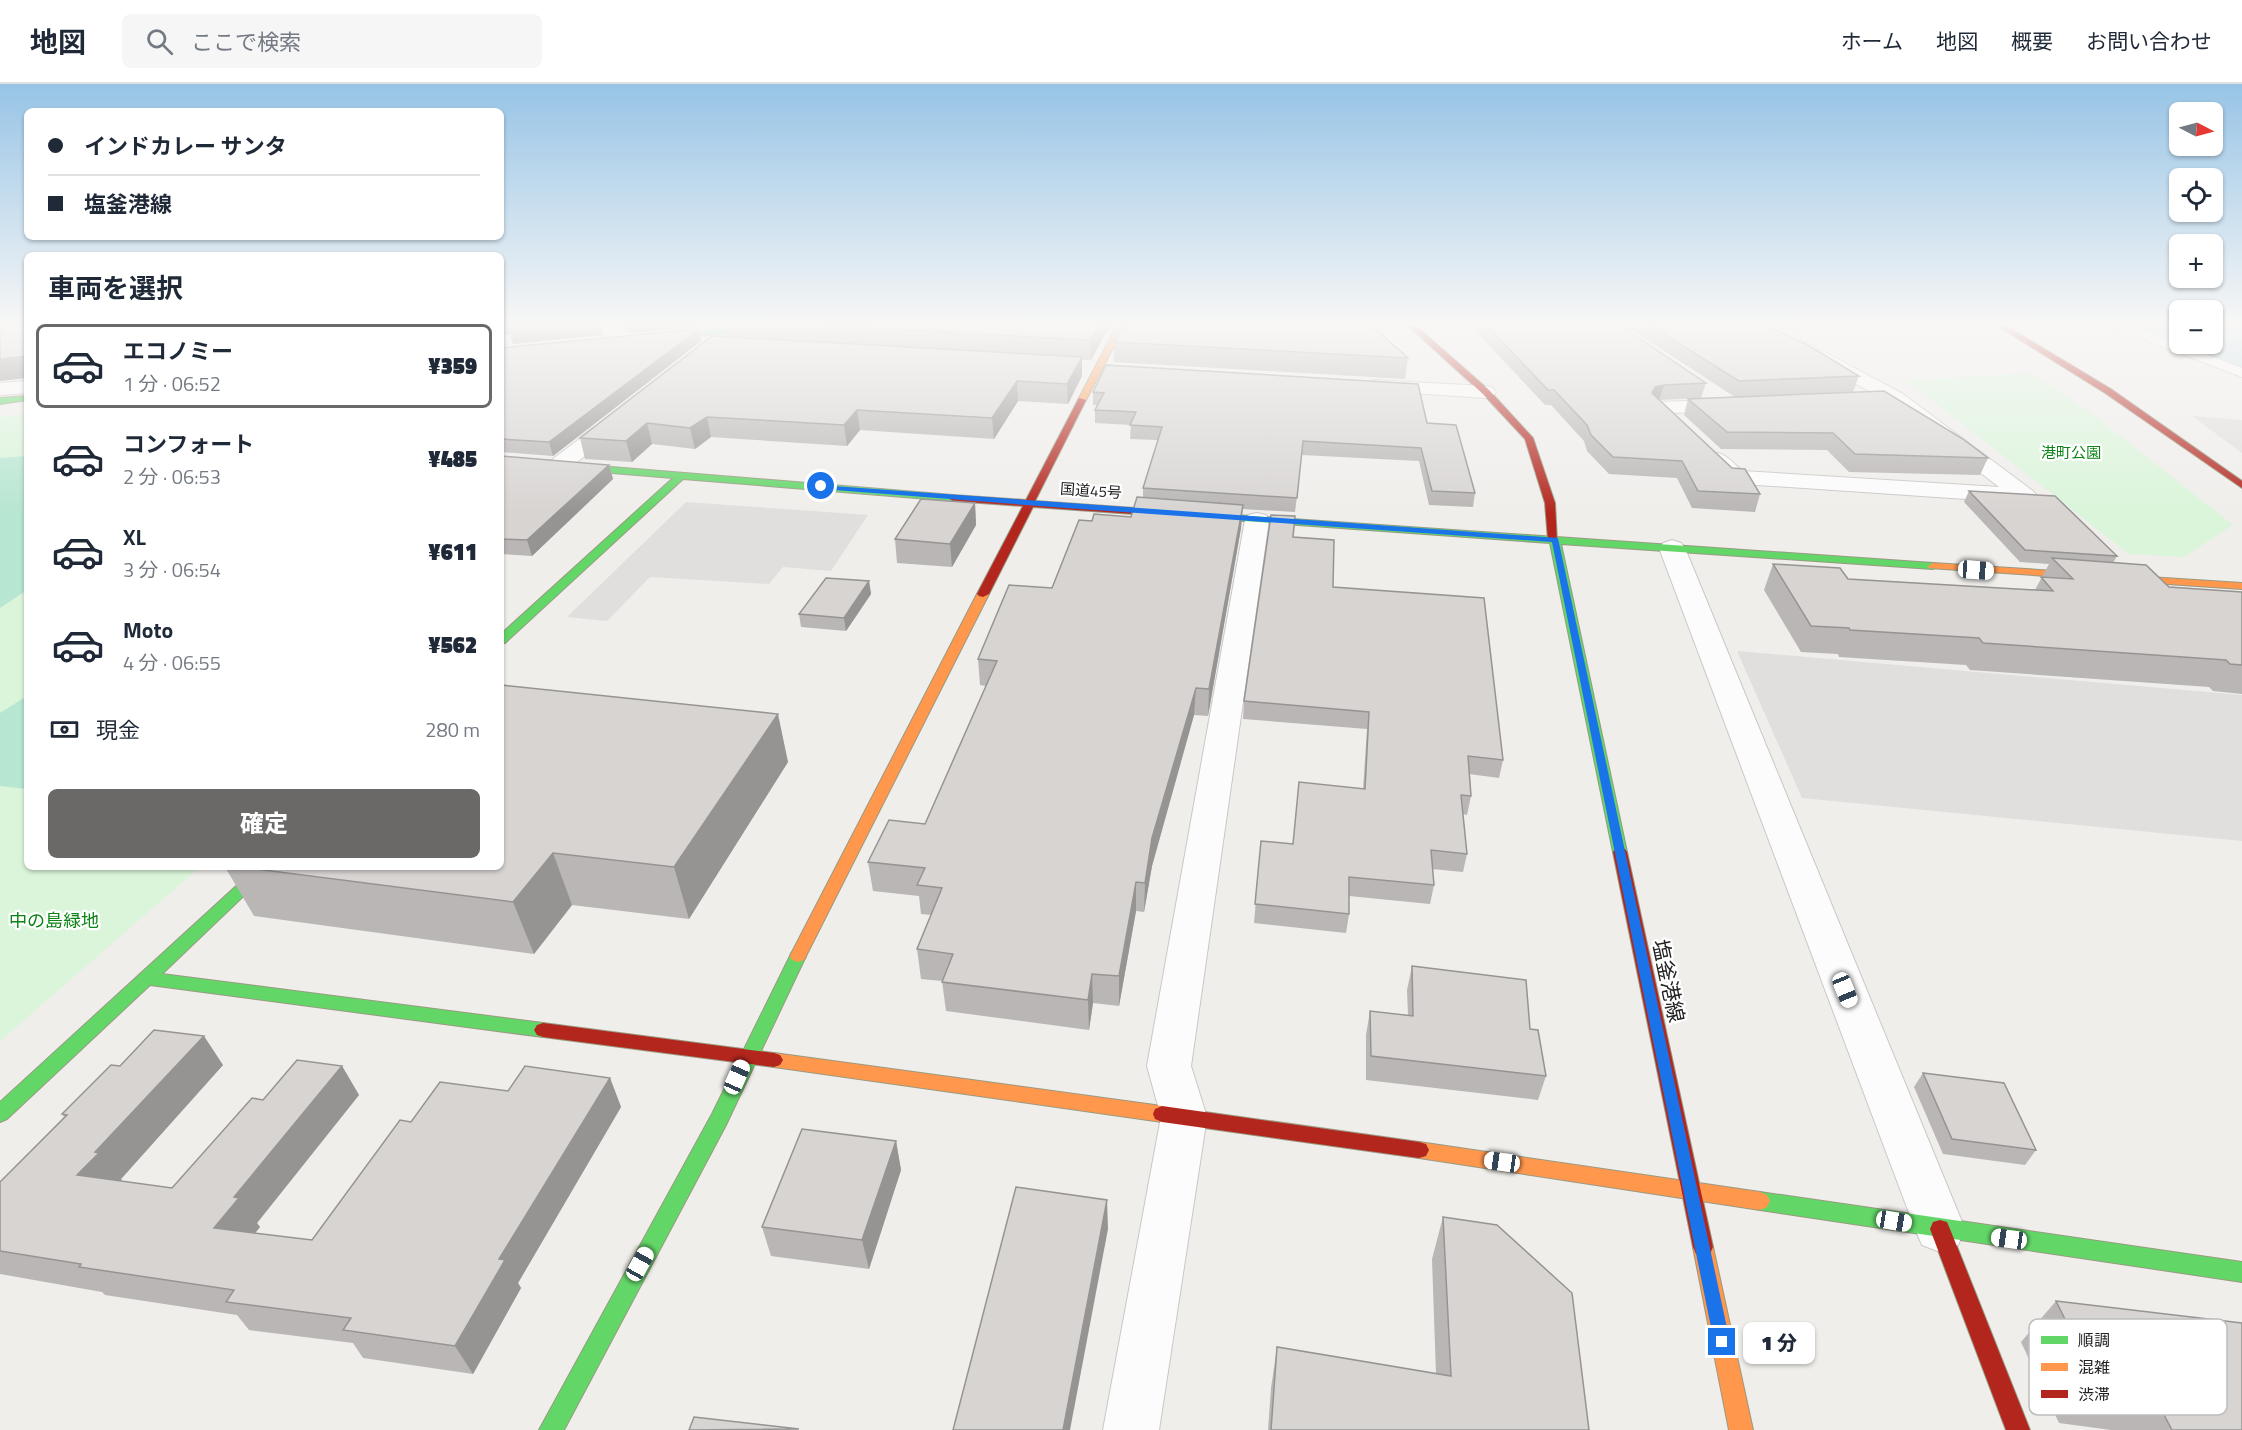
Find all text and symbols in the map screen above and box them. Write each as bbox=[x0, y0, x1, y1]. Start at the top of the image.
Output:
search box bbox=[122, 14, 542, 68]
text: 地図 bbox=[30, 20, 86, 63]
icon: search bbox=[143, 25, 176, 58]
text: ここで検索 bbox=[191, 25, 301, 59]
text: ホーム bbox=[1841, 25, 1903, 57]
text: 地図 bbox=[1936, 25, 1978, 57]
text: 概要 bbox=[2011, 25, 2053, 57]
text: お問い合わせ bbox=[2086, 25, 2212, 57]
north arrow bbox=[2169, 102, 2223, 156]
map controls bbox=[2169, 102, 2223, 354]
text: インドカレー サンタ bbox=[84, 129, 287, 163]
button: locate bbox=[2169, 168, 2223, 222]
text: 塩釜港線 bbox=[84, 187, 172, 221]
button: + bbox=[2169, 234, 2223, 288]
text: 車両を選択 bbox=[48, 267, 183, 308]
button: − bbox=[2169, 300, 2223, 354]
text: エコノミー bbox=[123, 334, 233, 368]
icon: car bbox=[51, 339, 105, 393]
text: ¥359 bbox=[428, 349, 477, 383]
text: 1 分 · 06:52 bbox=[123, 368, 221, 399]
text: コンフォート bbox=[123, 427, 254, 461]
icon: car bbox=[51, 432, 105, 486]
park label: 港町公園 bbox=[2041, 441, 2101, 464]
text: ¥485 bbox=[428, 442, 477, 476]
text: 2 分 · 06:53 bbox=[123, 461, 221, 492]
route start bbox=[807, 472, 834, 499]
street label: 国道45号 bbox=[1059, 477, 1123, 504]
text: XL bbox=[123, 520, 146, 554]
icon: car bbox=[51, 525, 105, 579]
text: ¥611 bbox=[428, 535, 477, 569]
text: 3 分 · 06:54 bbox=[123, 554, 221, 585]
car bbox=[1957, 560, 1995, 580]
text: Moto bbox=[123, 613, 173, 647]
icon: car bbox=[51, 618, 105, 672]
text: ¥562 bbox=[428, 628, 477, 662]
text: 4 分 · 06:55 bbox=[123, 647, 221, 678]
icon: cash bbox=[48, 713, 81, 746]
text: 現金 bbox=[96, 713, 140, 747]
text: 280 m bbox=[425, 714, 480, 745]
button: 確定 bbox=[48, 789, 480, 858]
park label: 中の島緑地 bbox=[9, 907, 99, 934]
street label: 塩釜港線 bbox=[1645, 936, 1693, 1025]
car bbox=[1830, 970, 1860, 1010]
car bbox=[721, 1057, 753, 1097]
car bbox=[1483, 1151, 1521, 1173]
car bbox=[1875, 1209, 1913, 1233]
car bbox=[1990, 1228, 2028, 1250]
car bbox=[623, 1244, 657, 1284]
legend bbox=[2029, 1319, 2227, 1415]
callout: 1 分 bbox=[1743, 1321, 1815, 1363]
text: 1 分 bbox=[1761, 1327, 1797, 1358]
route end bbox=[1708, 1328, 1735, 1355]
text: 順調 bbox=[2078, 1328, 2110, 1352]
text: 混雑 bbox=[2078, 1355, 2110, 1379]
text: 渋滞 bbox=[2078, 1382, 2110, 1406]

